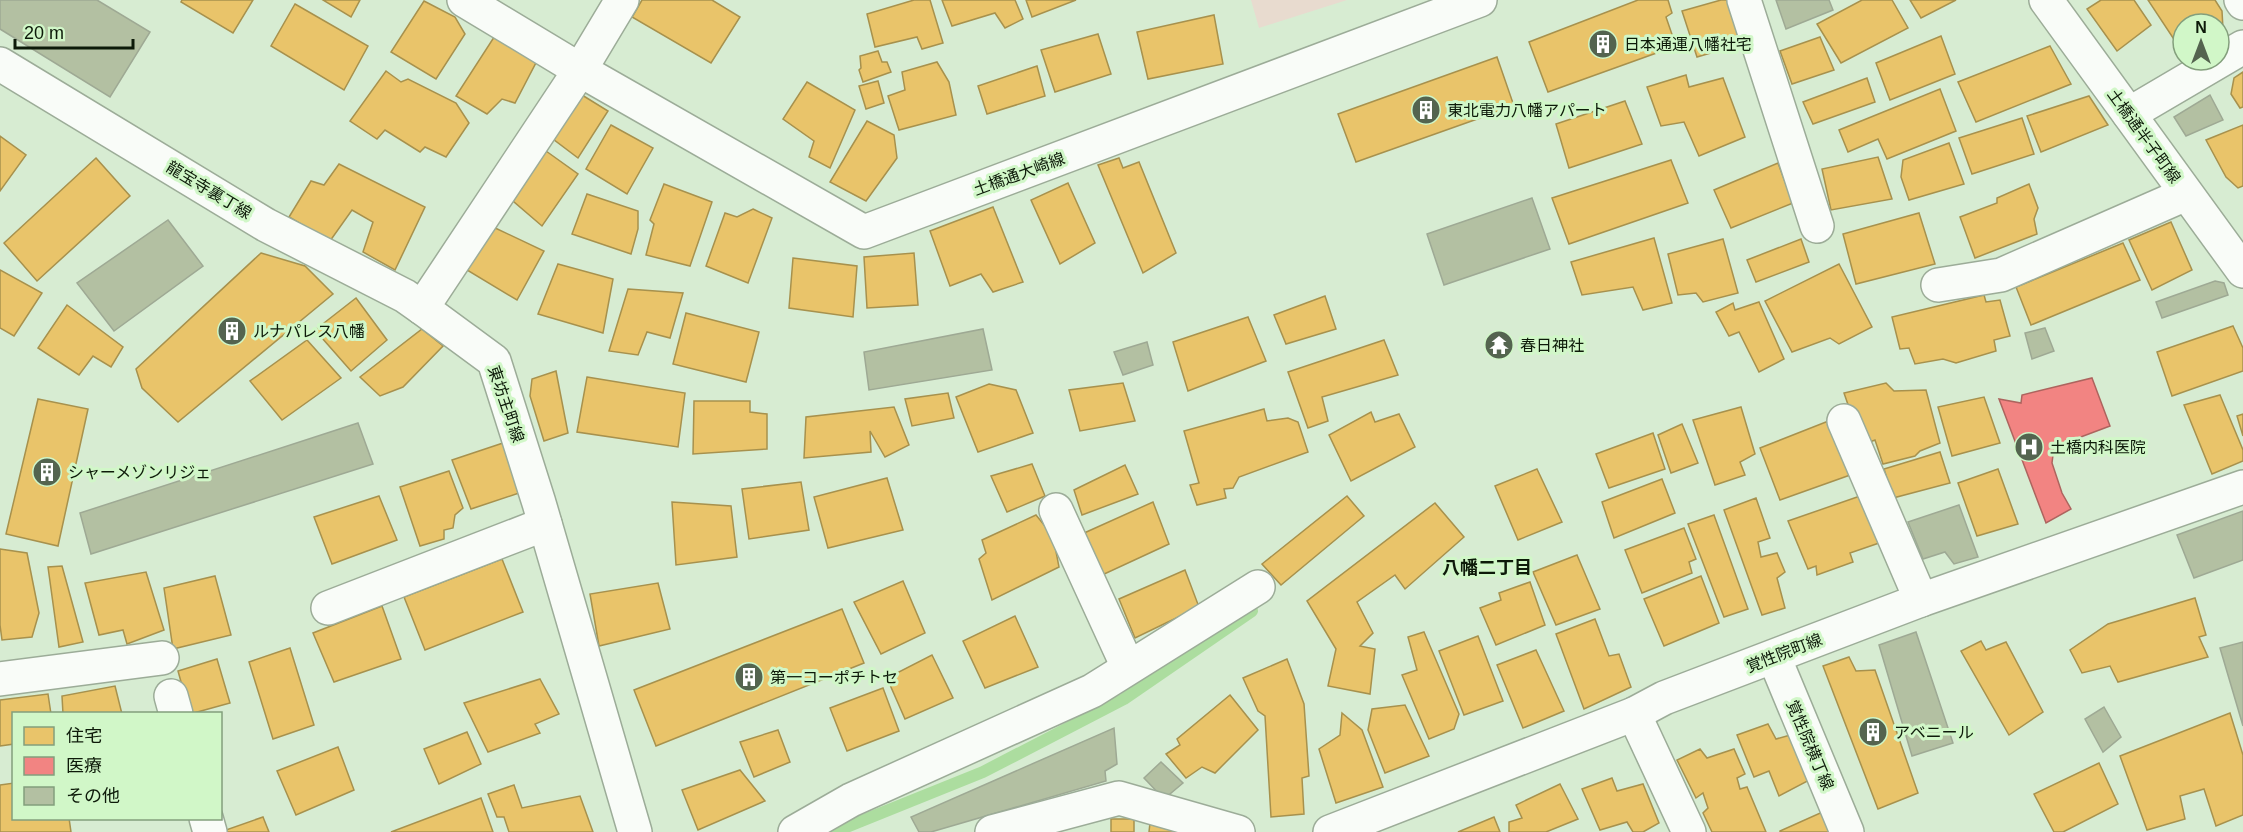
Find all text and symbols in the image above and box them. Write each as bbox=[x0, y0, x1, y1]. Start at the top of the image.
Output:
scale bar bbox=[15, 12, 134, 50]
north arrow bbox=[2171, 12, 2231, 72]
text: N bbox=[2195, 19, 2207, 36]
text: 20 m bbox=[24, 23, 64, 43]
building icon: 日本通運八幡社宅 bbox=[1587, 28, 1619, 60]
place label: 日本通運八幡社宅 bbox=[1624, 36, 1752, 53]
street label: 土橋通半子町線 bbox=[2104, 86, 2184, 186]
building icon: 東北電力八幡アパート bbox=[1410, 94, 1442, 126]
place label: 東北電力八幡アパート bbox=[1447, 102, 1607, 119]
street label: 土橋通大崎線 bbox=[971, 150, 1067, 198]
street label: 龍宝寺裏丁線 bbox=[163, 158, 255, 222]
building icon: ルナパレス八幡 bbox=[216, 315, 248, 347]
place label: ルナパレス八幡 bbox=[253, 323, 365, 340]
temple icon: 春日神社 bbox=[1483, 329, 1515, 361]
place label: 春日神社 bbox=[1520, 337, 1584, 354]
street label: 東坊主町線 bbox=[485, 363, 527, 445]
hospital icon: 土橋内科医院 bbox=[2013, 431, 2045, 463]
place label: 土橋内科医院 bbox=[2050, 439, 2146, 456]
building icon: シャーメゾンリジェ bbox=[31, 456, 63, 488]
place label: シャーメゾンリジェ bbox=[68, 464, 211, 481]
district label: 八幡二丁目 bbox=[1442, 558, 1532, 578]
street label: 覚性院町線 bbox=[1744, 631, 1824, 675]
building icon: 第一コーポチトセ bbox=[733, 661, 765, 693]
place label: 第一コーポチトセ bbox=[770, 669, 898, 686]
street label: 覚性院横丁線 bbox=[1783, 697, 1837, 793]
legend bbox=[12, 712, 222, 820]
building icon: アベニール bbox=[1857, 716, 1889, 748]
place label: アベニール bbox=[1894, 724, 1974, 741]
text: 住宅 bbox=[66, 726, 102, 746]
text: 医療 bbox=[66, 756, 102, 776]
text: その他 bbox=[66, 786, 120, 806]

